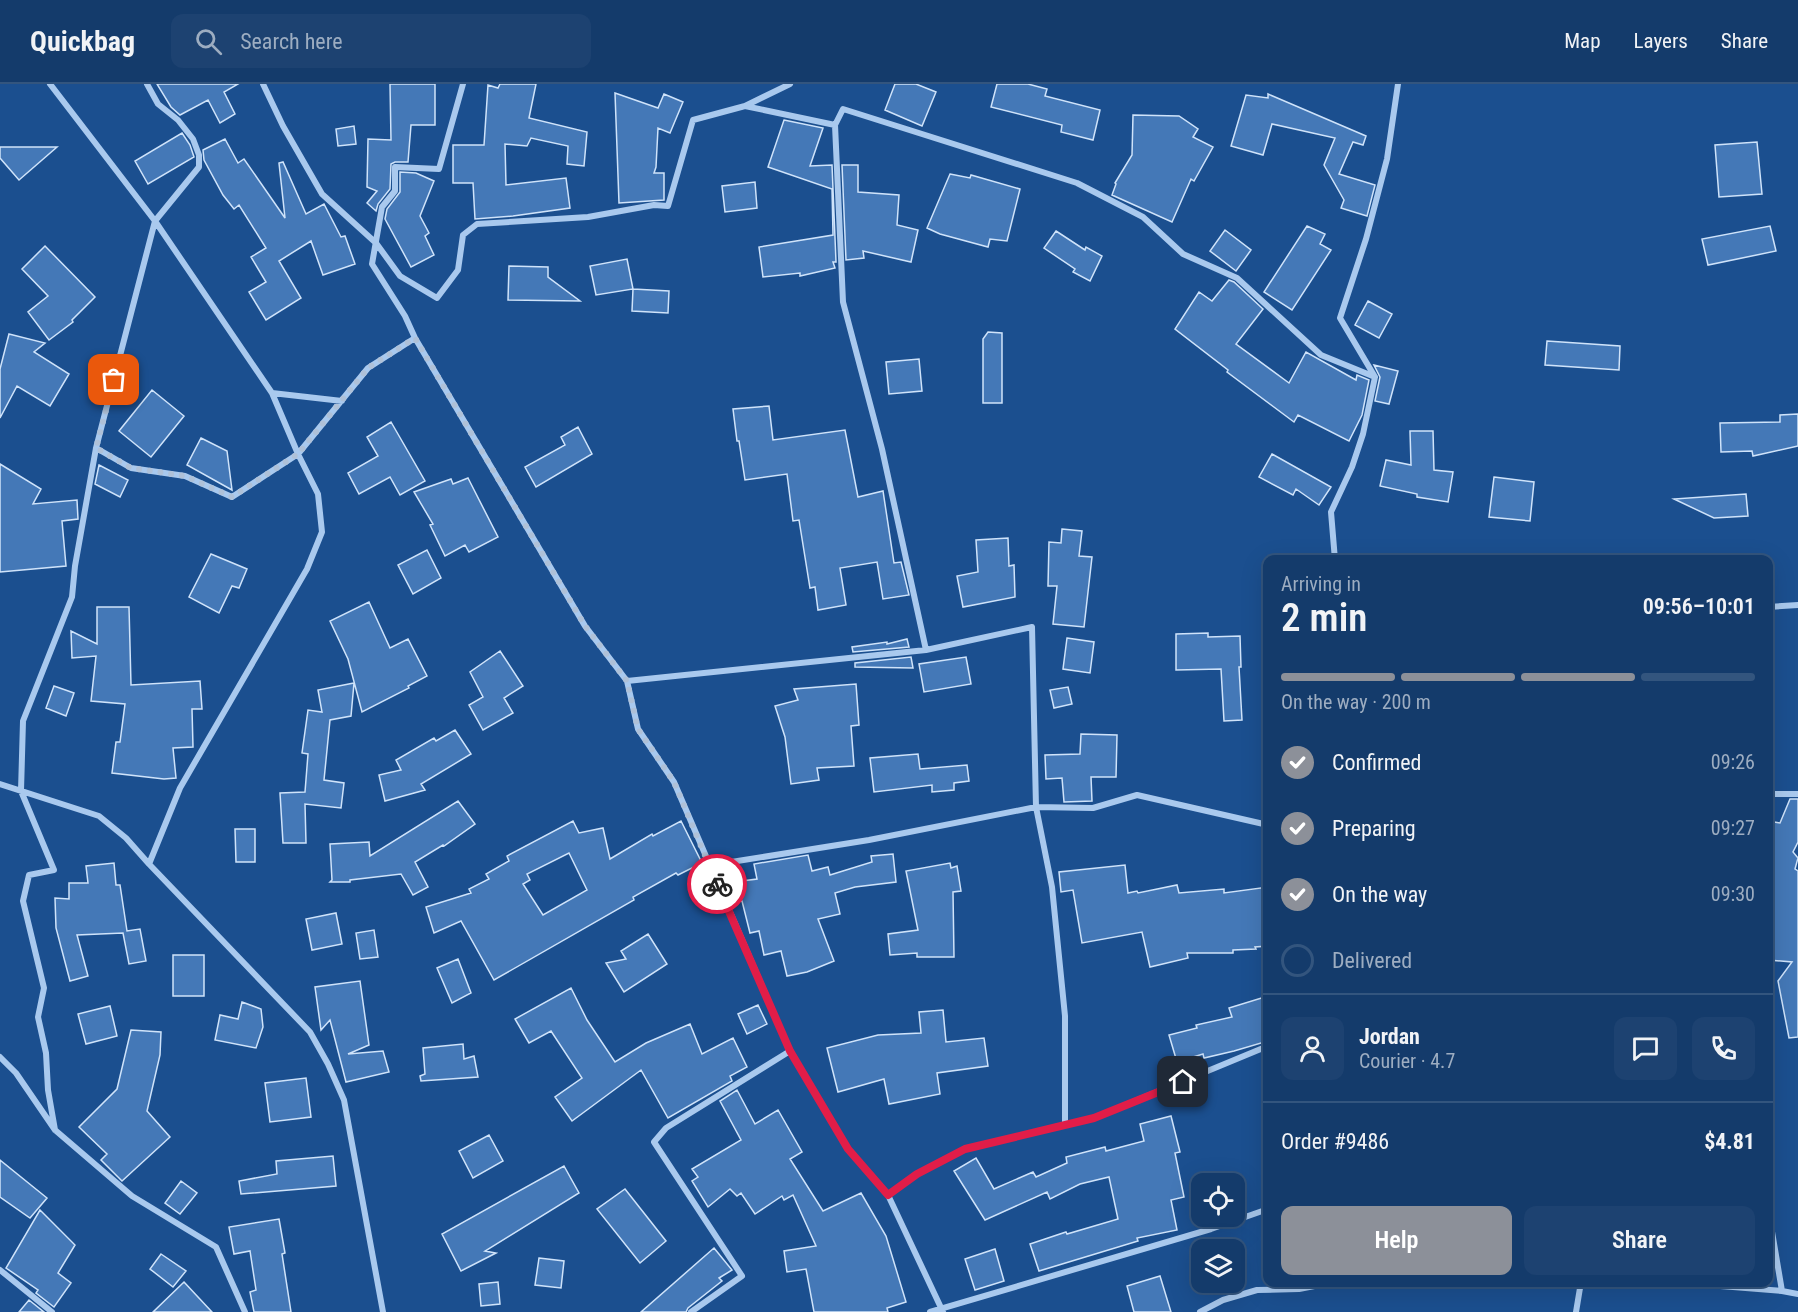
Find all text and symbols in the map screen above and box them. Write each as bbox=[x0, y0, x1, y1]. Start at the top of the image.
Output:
search box bbox=[171, 14, 591, 68]
text: Quickbag bbox=[30, 25, 135, 58]
icon: search bbox=[192, 25, 225, 58]
text: Search here bbox=[240, 29, 342, 54]
text: Map bbox=[1564, 29, 1601, 53]
text: Layers bbox=[1634, 29, 1688, 53]
text: Share bbox=[1721, 29, 1768, 53]
pin bbox=[88, 354, 139, 405]
icon: bag bbox=[97, 363, 130, 396]
text: Arriving in bbox=[1281, 572, 1361, 596]
text: 09:56–10:01 bbox=[1643, 594, 1755, 619]
text: 2 min bbox=[1281, 595, 1367, 641]
text: On the way · 200 m bbox=[1281, 690, 1431, 714]
icon: check bbox=[1281, 746, 1314, 779]
text: Confirmed bbox=[1332, 750, 1421, 775]
text: 09:26 bbox=[1711, 750, 1755, 774]
icon: check bbox=[1281, 812, 1314, 845]
text: Preparing bbox=[1332, 816, 1416, 841]
text: 09:27 bbox=[1711, 816, 1755, 840]
courier bbox=[687, 854, 747, 914]
icon: bike bbox=[701, 868, 734, 901]
icon: check bbox=[1281, 878, 1314, 911]
text: On the way bbox=[1332, 882, 1427, 907]
text: 09:30 bbox=[1711, 882, 1755, 906]
text: Delivered bbox=[1332, 948, 1412, 973]
button: person bbox=[1281, 1017, 1344, 1080]
button: chat bbox=[1614, 1017, 1677, 1080]
button: phone bbox=[1692, 1017, 1755, 1080]
text: Jordan bbox=[1359, 1024, 1420, 1049]
text: Courier · 4.7 bbox=[1359, 1049, 1455, 1073]
pin bbox=[1157, 1056, 1208, 1107]
icon: home bbox=[1166, 1065, 1199, 1098]
text: Order #9486 bbox=[1281, 1129, 1389, 1154]
text: $4.81 bbox=[1704, 1129, 1755, 1154]
map controls bbox=[1191, 1173, 1245, 1293]
button: locate bbox=[1191, 1173, 1245, 1227]
button: Help bbox=[1281, 1206, 1512, 1275]
button: Share bbox=[1524, 1206, 1755, 1275]
button: layers bbox=[1191, 1239, 1245, 1293]

